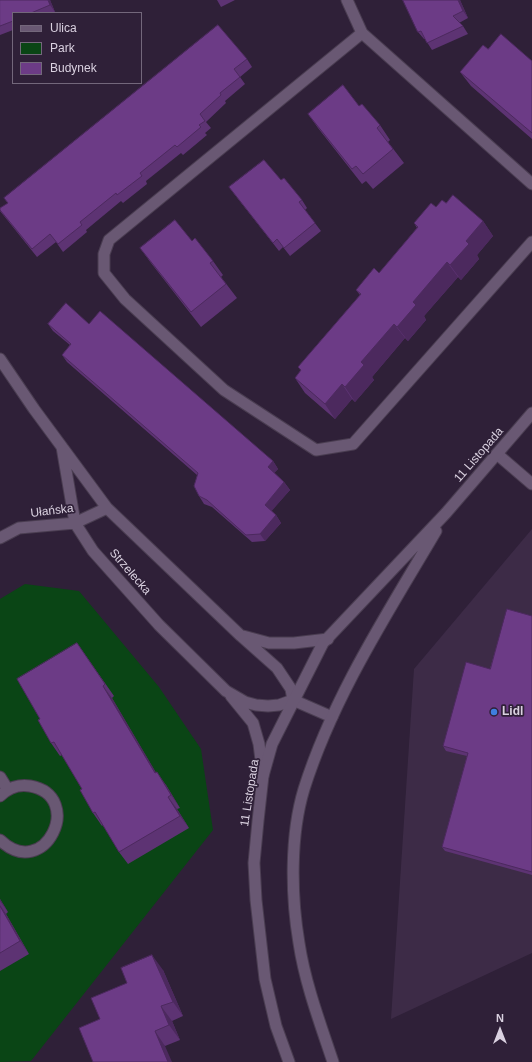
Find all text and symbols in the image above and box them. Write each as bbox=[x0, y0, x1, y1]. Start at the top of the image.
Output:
legend bbox=[12, 12, 142, 84]
text: Ulica bbox=[50, 21, 77, 35]
text: Park bbox=[50, 41, 75, 55]
text: Budynek bbox=[50, 61, 97, 75]
street label: 11 Listopada bbox=[451, 425, 507, 485]
street label: Ułańska bbox=[30, 501, 74, 521]
street label: Strzelecka bbox=[106, 546, 154, 598]
place label: Lidl bbox=[502, 705, 523, 719]
marker: Lidl bbox=[489, 707, 499, 717]
street label: 11 Listopada bbox=[238, 758, 262, 828]
north arrow bbox=[480, 1010, 520, 1050]
text: N bbox=[496, 1012, 504, 1024]

